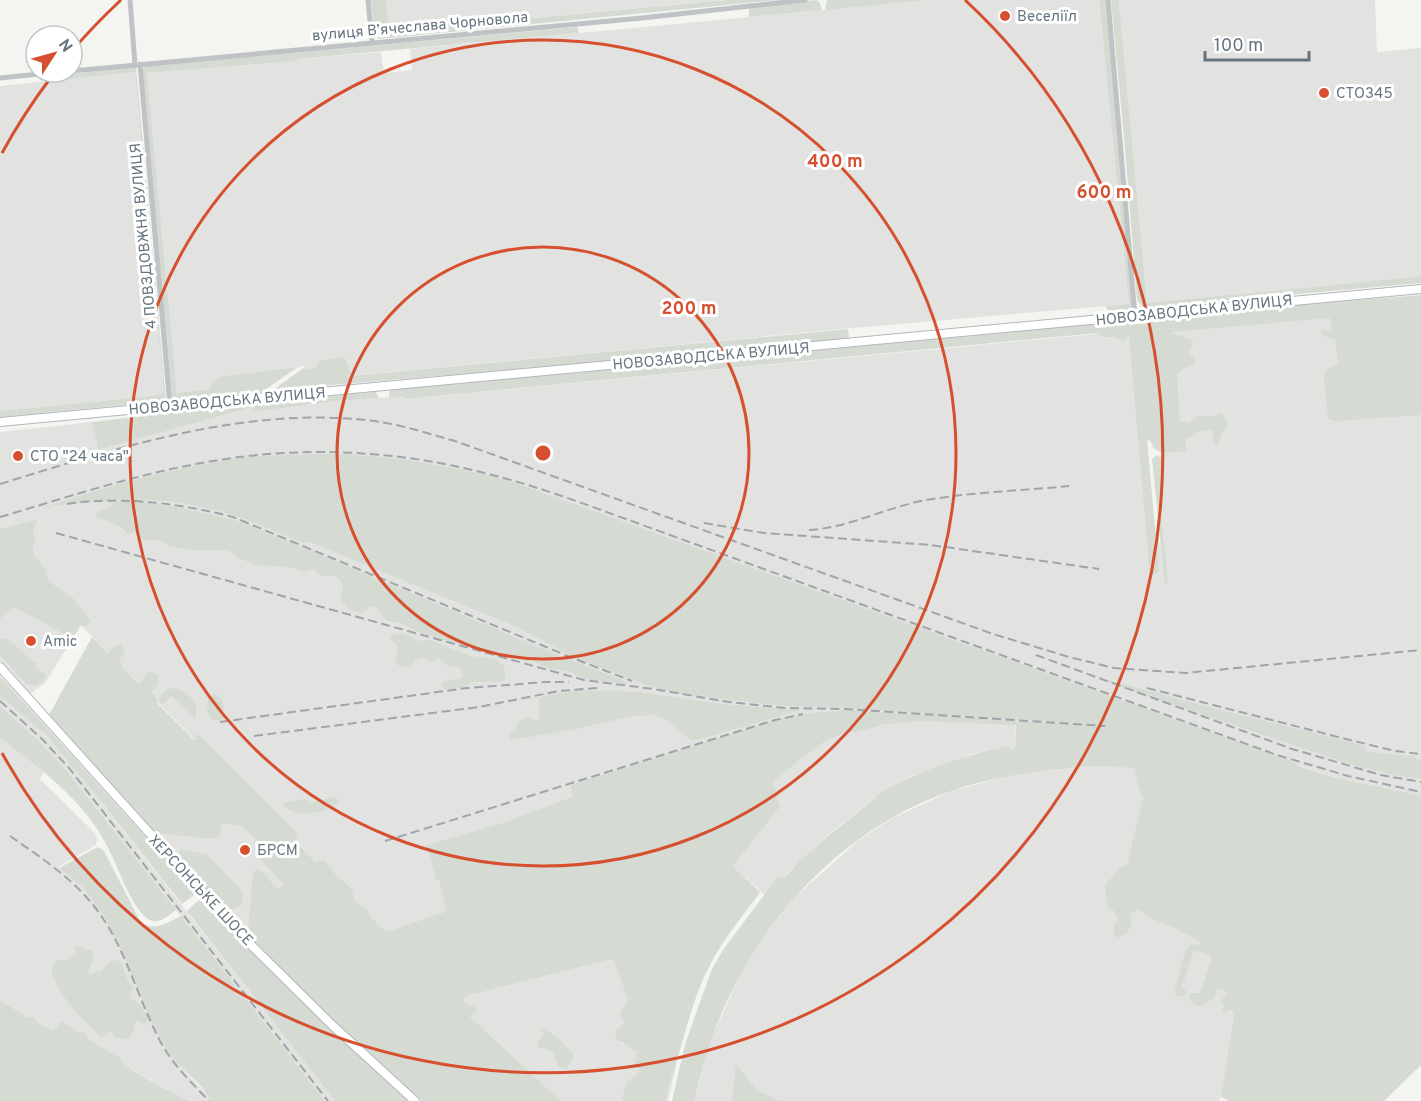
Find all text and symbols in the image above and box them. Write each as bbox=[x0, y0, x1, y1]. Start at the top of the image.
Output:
place label: Веселіїл bbox=[1017, 8, 1077, 27]
street label: вулиця Вʼячеслава Чорновола bbox=[311, 9, 529, 46]
marker: Веселіїл bbox=[998, 9, 1012, 23]
north arrow bbox=[24, 24, 84, 84]
scale bar bbox=[1205, 24, 1308, 62]
text: 100 m bbox=[1214, 35, 1263, 58]
text: N bbox=[53, 36, 76, 57]
place label: СТО345 bbox=[1336, 85, 1393, 104]
marker: СТО345 bbox=[1317, 86, 1331, 100]
street label: 4 ПОВЗДОВЖНЯ ВУЛИЦЯ bbox=[127, 142, 162, 330]
text: 400 m bbox=[807, 151, 863, 174]
text: 600 m bbox=[1076, 182, 1132, 205]
street label: НОВОЗАВОДСЬКА ВУЛИЦЯ bbox=[1095, 292, 1294, 331]
text: 200 m bbox=[661, 298, 717, 321]
street label: НОВОЗАВОДСЬКА ВУЛИЦЯ bbox=[612, 339, 811, 376]
street label: НОВОЗАВОДСЬКА ВУЛИЦЯ bbox=[128, 384, 327, 421]
centre of rings bbox=[533, 443, 553, 463]
place label: СТО "24 часа" bbox=[30, 448, 129, 467]
marker: СТО "24 часа" bbox=[11, 449, 25, 463]
place label: Amic bbox=[43, 633, 77, 652]
marker: Amic bbox=[24, 634, 38, 648]
street label: ХЕРСОНСЬКЕ ШОСЕ bbox=[144, 832, 256, 951]
place label: БРСМ bbox=[257, 842, 298, 861]
marker: БРСМ bbox=[238, 843, 252, 857]

